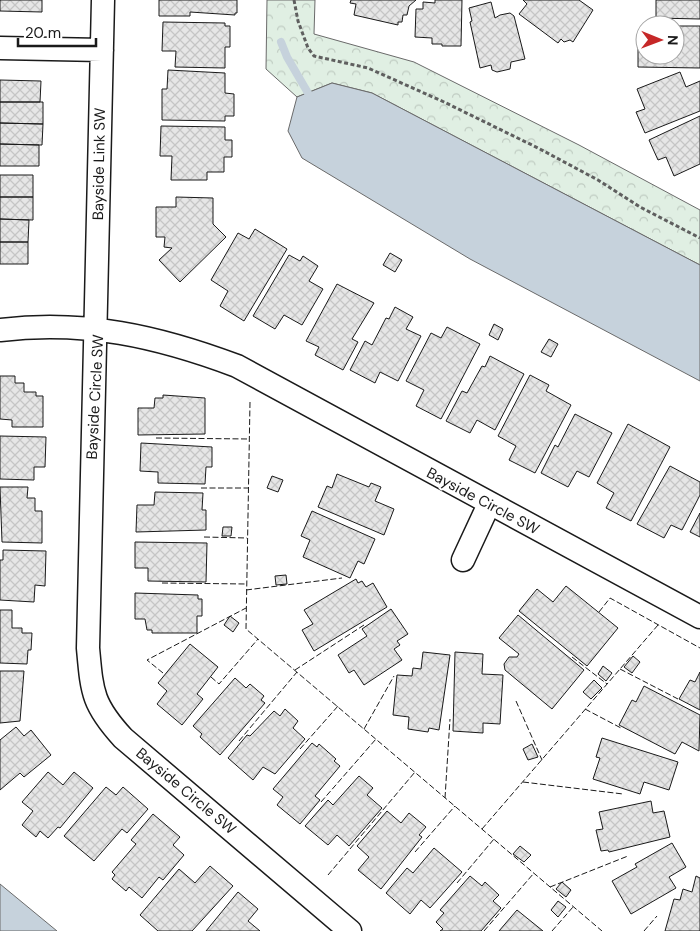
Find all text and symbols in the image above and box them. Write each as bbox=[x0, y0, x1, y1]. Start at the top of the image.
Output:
scale bar bbox=[18, 15, 95, 47]
north arrow bbox=[635, 15, 685, 65]
text: 20 m bbox=[25, 23, 61, 43]
text: N bbox=[664, 35, 682, 45]
street label: Bayside Link SW bbox=[88, 107, 110, 220]
street label: Bayside Circle SW bbox=[82, 334, 108, 460]
street label: Bayside Circle SW bbox=[423, 463, 543, 539]
street label: Bayside Circle SW bbox=[132, 743, 241, 839]

